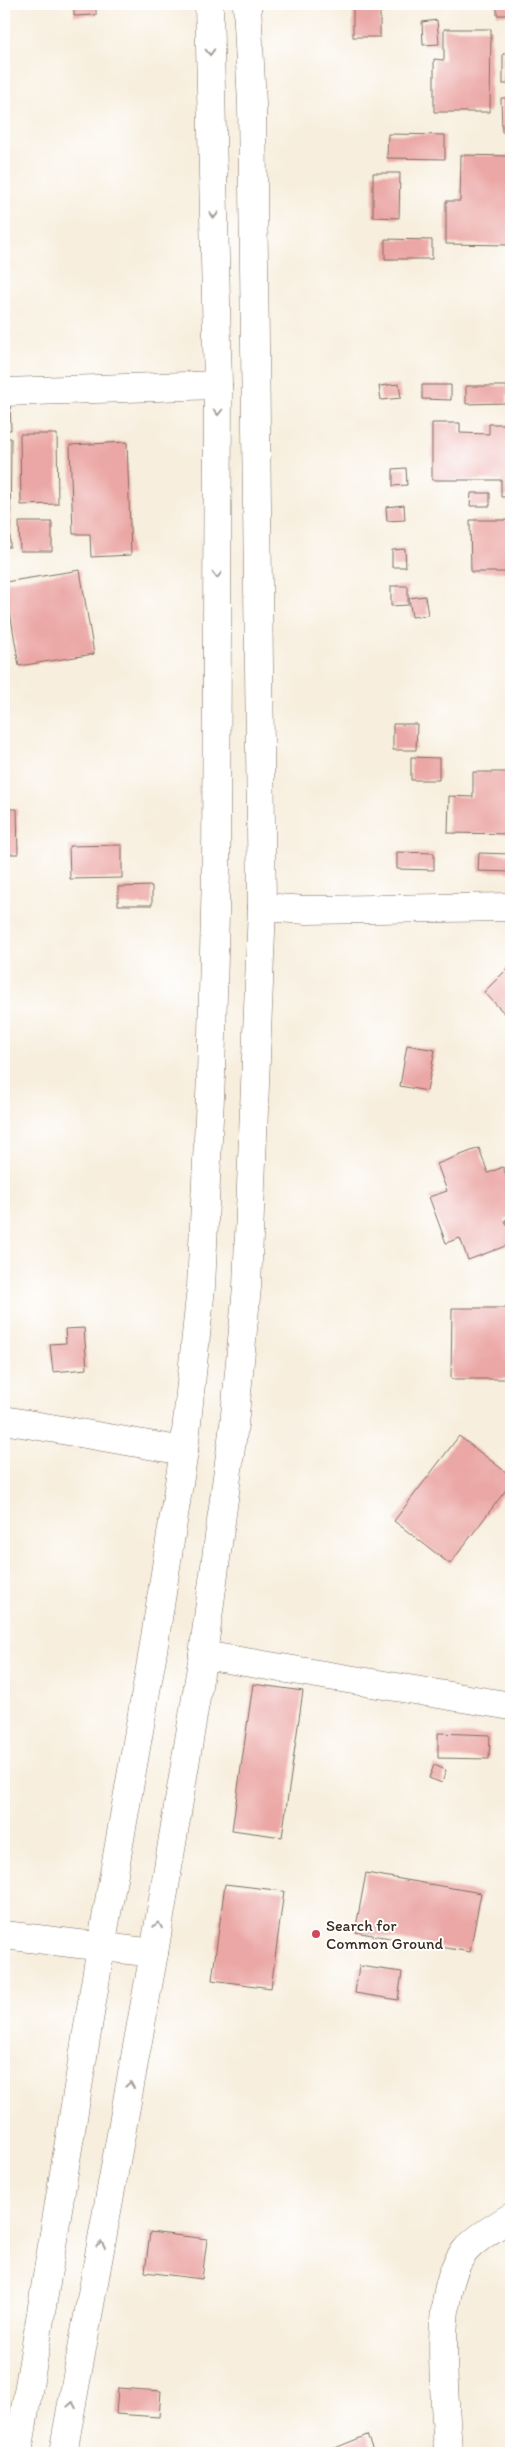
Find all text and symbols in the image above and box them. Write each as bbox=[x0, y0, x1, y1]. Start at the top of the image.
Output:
one-way arrow bbox=[205, 49, 215, 57]
one-way arrow bbox=[208, 211, 219, 219]
one-way arrow bbox=[213, 409, 223, 417]
one-way arrow bbox=[212, 572, 222, 579]
place label: Search for Common Ground bbox=[326, 1916, 444, 1953]
one-way arrow bbox=[153, 1921, 163, 1930]
marker: Search for Common Ground bbox=[310, 1928, 322, 1940]
one-way arrow bbox=[124, 2081, 134, 2090]
one-way arrow bbox=[95, 2241, 106, 2250]
one-way arrow bbox=[66, 2401, 77, 2410]

